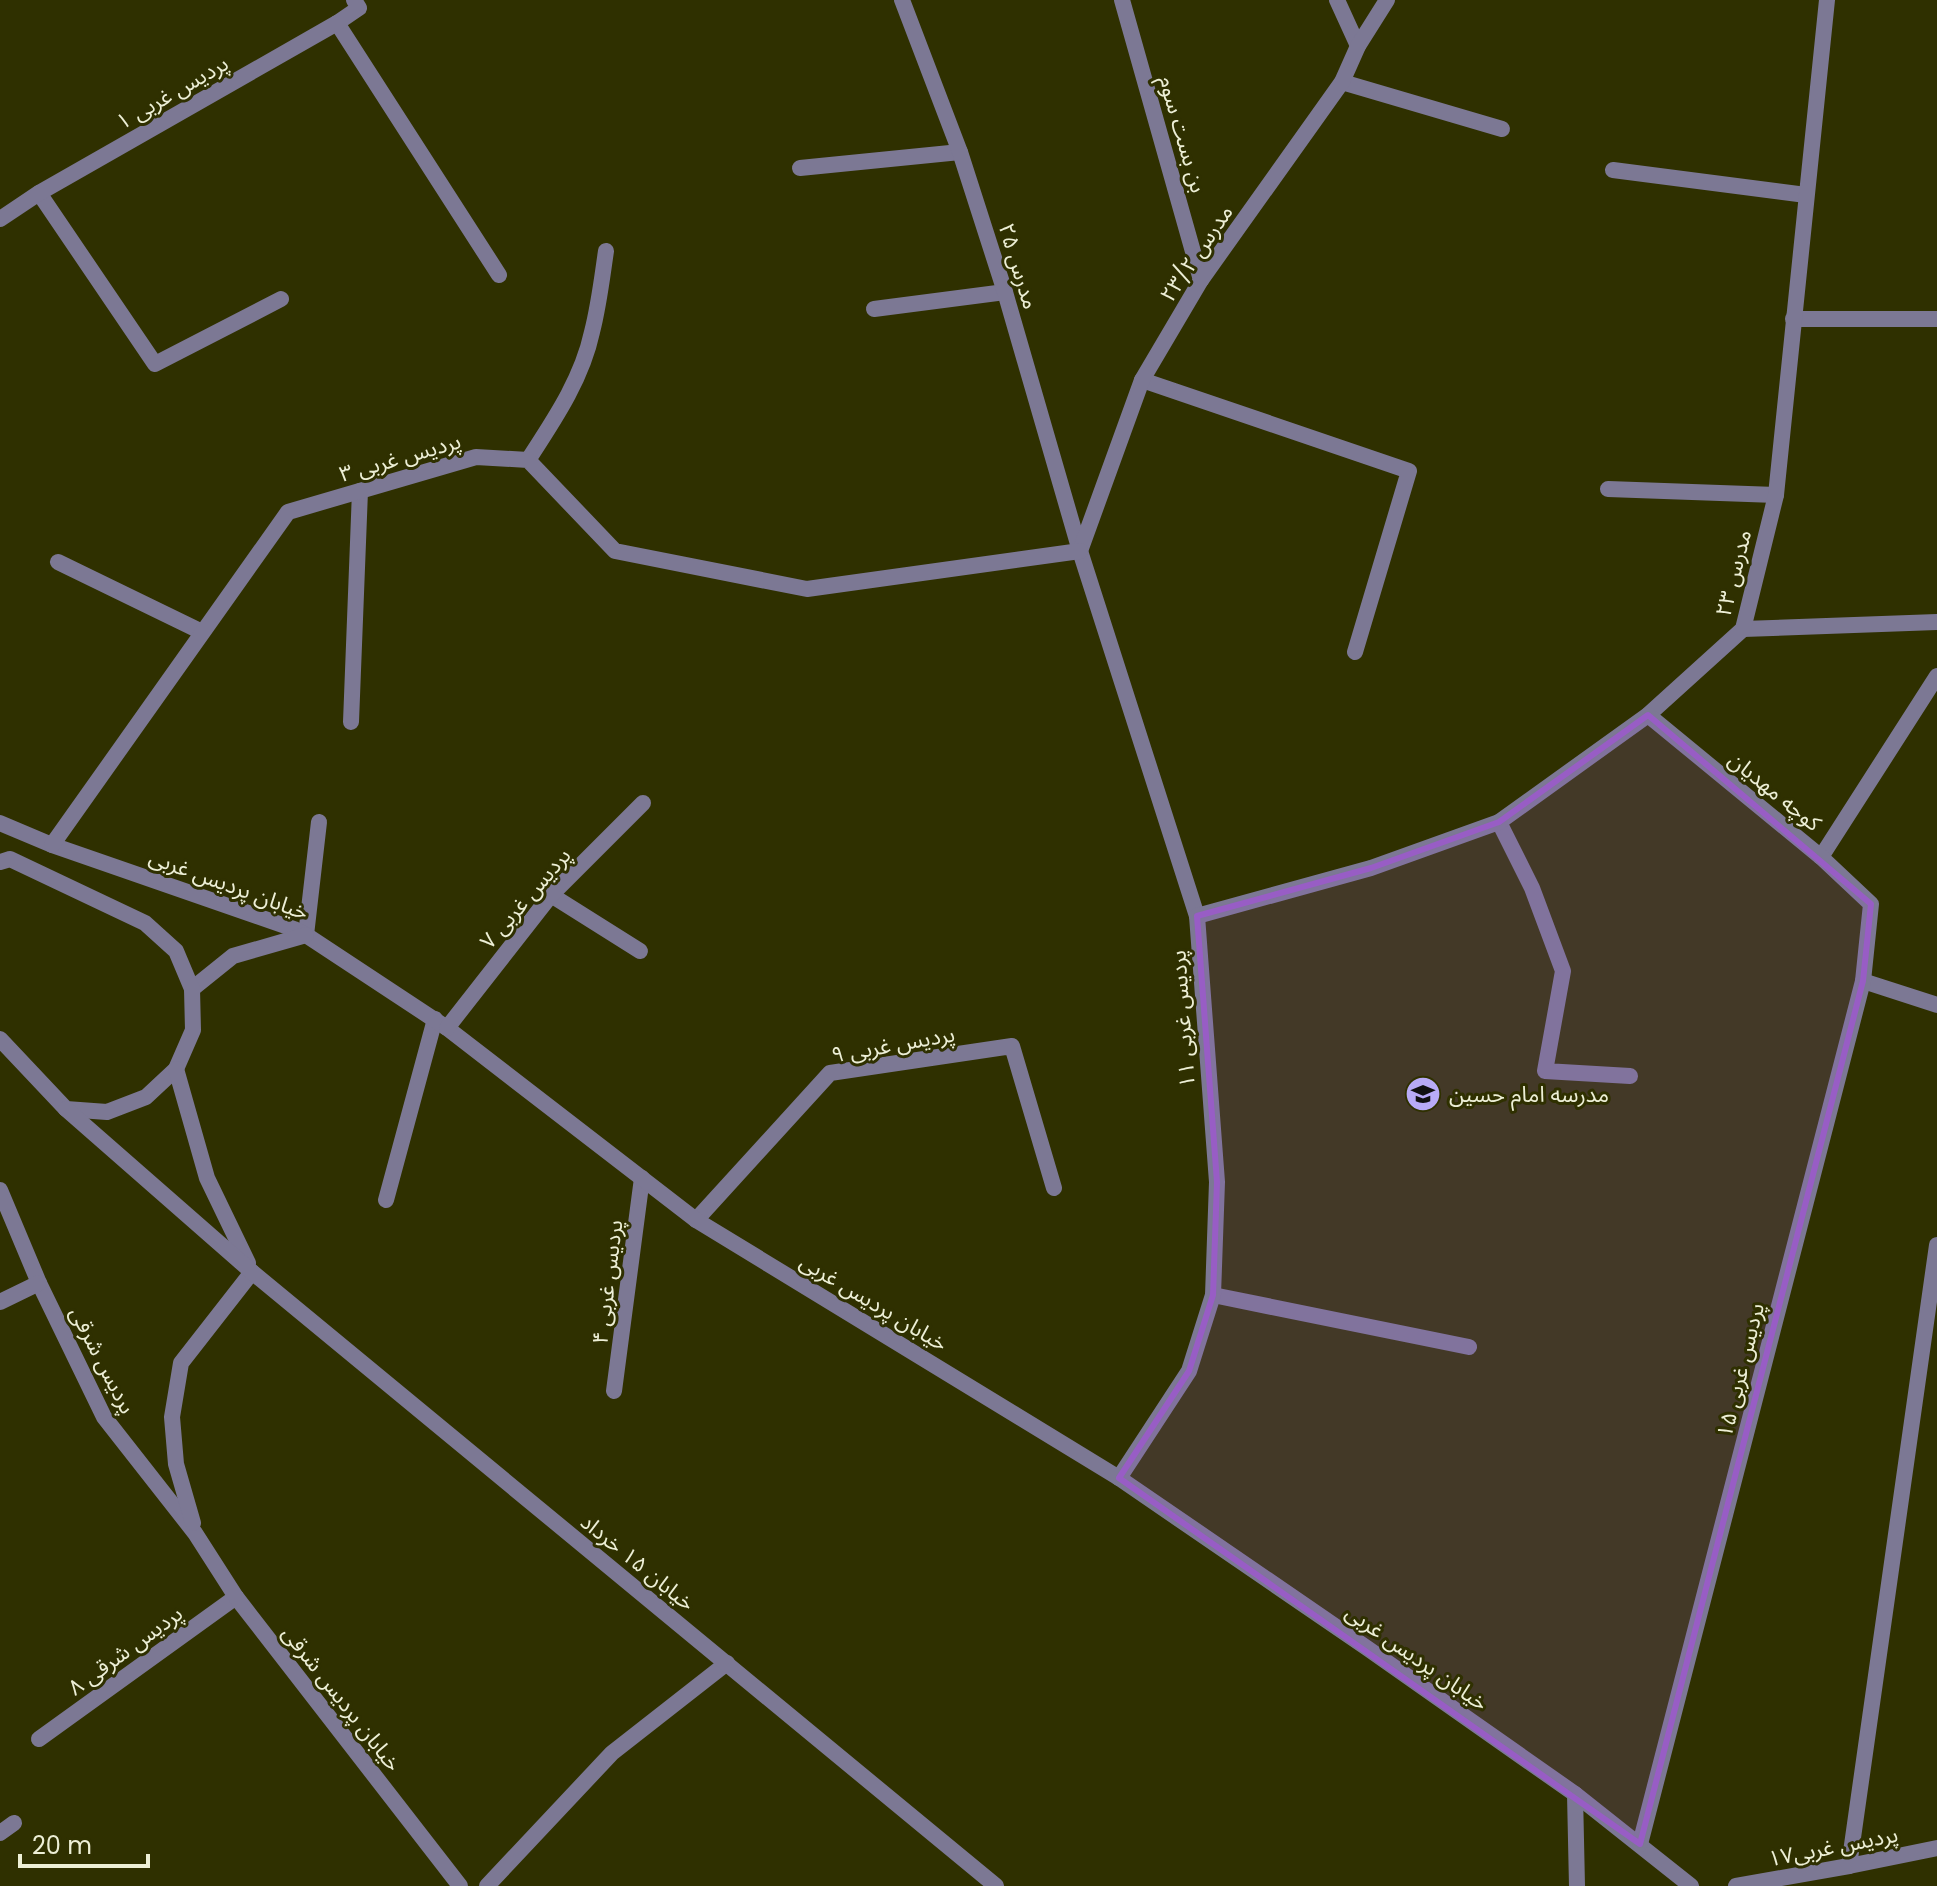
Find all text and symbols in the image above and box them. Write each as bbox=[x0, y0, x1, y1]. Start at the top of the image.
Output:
street label: پردیس غربی ۱ bbox=[110, 48, 234, 137]
street label: بن بست سوم bbox=[1150, 72, 1214, 197]
street label: مدرس ۲۳/۲ bbox=[1152, 198, 1240, 308]
street label: مدرس ۲۵ bbox=[991, 219, 1046, 313]
street label: پردیس غربی ۳ bbox=[336, 425, 465, 490]
street label: مدرس ۲۳ bbox=[1708, 527, 1759, 620]
street label: کوچه مهدیان bbox=[1722, 744, 1828, 839]
street label: خیابان پردیس غربی bbox=[145, 841, 313, 928]
street label: پردیس غربی ۷ bbox=[473, 841, 578, 956]
street label: پردیس غربی ۱۱ bbox=[1162, 949, 1203, 1089]
street label: پردیس غربی ۹ bbox=[829, 1018, 957, 1071]
school or university icon: مدرسه امام حسین bbox=[1404, 1075, 1442, 1113]
place label: مدرسه امام حسین bbox=[1449, 1079, 1609, 1111]
street label: پردیس غربی ۴ bbox=[584, 1218, 631, 1346]
street label: خیابان پردیس غربی bbox=[794, 1246, 954, 1359]
street label: پردیس غربی ۱۵ bbox=[1709, 1300, 1772, 1441]
street label: پردیس شرقی bbox=[62, 1301, 143, 1419]
street label: خیابان ۱۵ خرداد bbox=[574, 1507, 702, 1618]
street label: خیابان پردیس غربی bbox=[1339, 1597, 1494, 1718]
street label: پردیس شرقی ۸ bbox=[61, 1598, 189, 1703]
street label: خیابان پردیس شرقی bbox=[275, 1619, 409, 1778]
scale bar bbox=[20, 1818, 148, 1868]
street label: پردیس غربی۱۷ bbox=[1765, 1819, 1901, 1874]
text: 20 m bbox=[32, 1829, 92, 1862]

